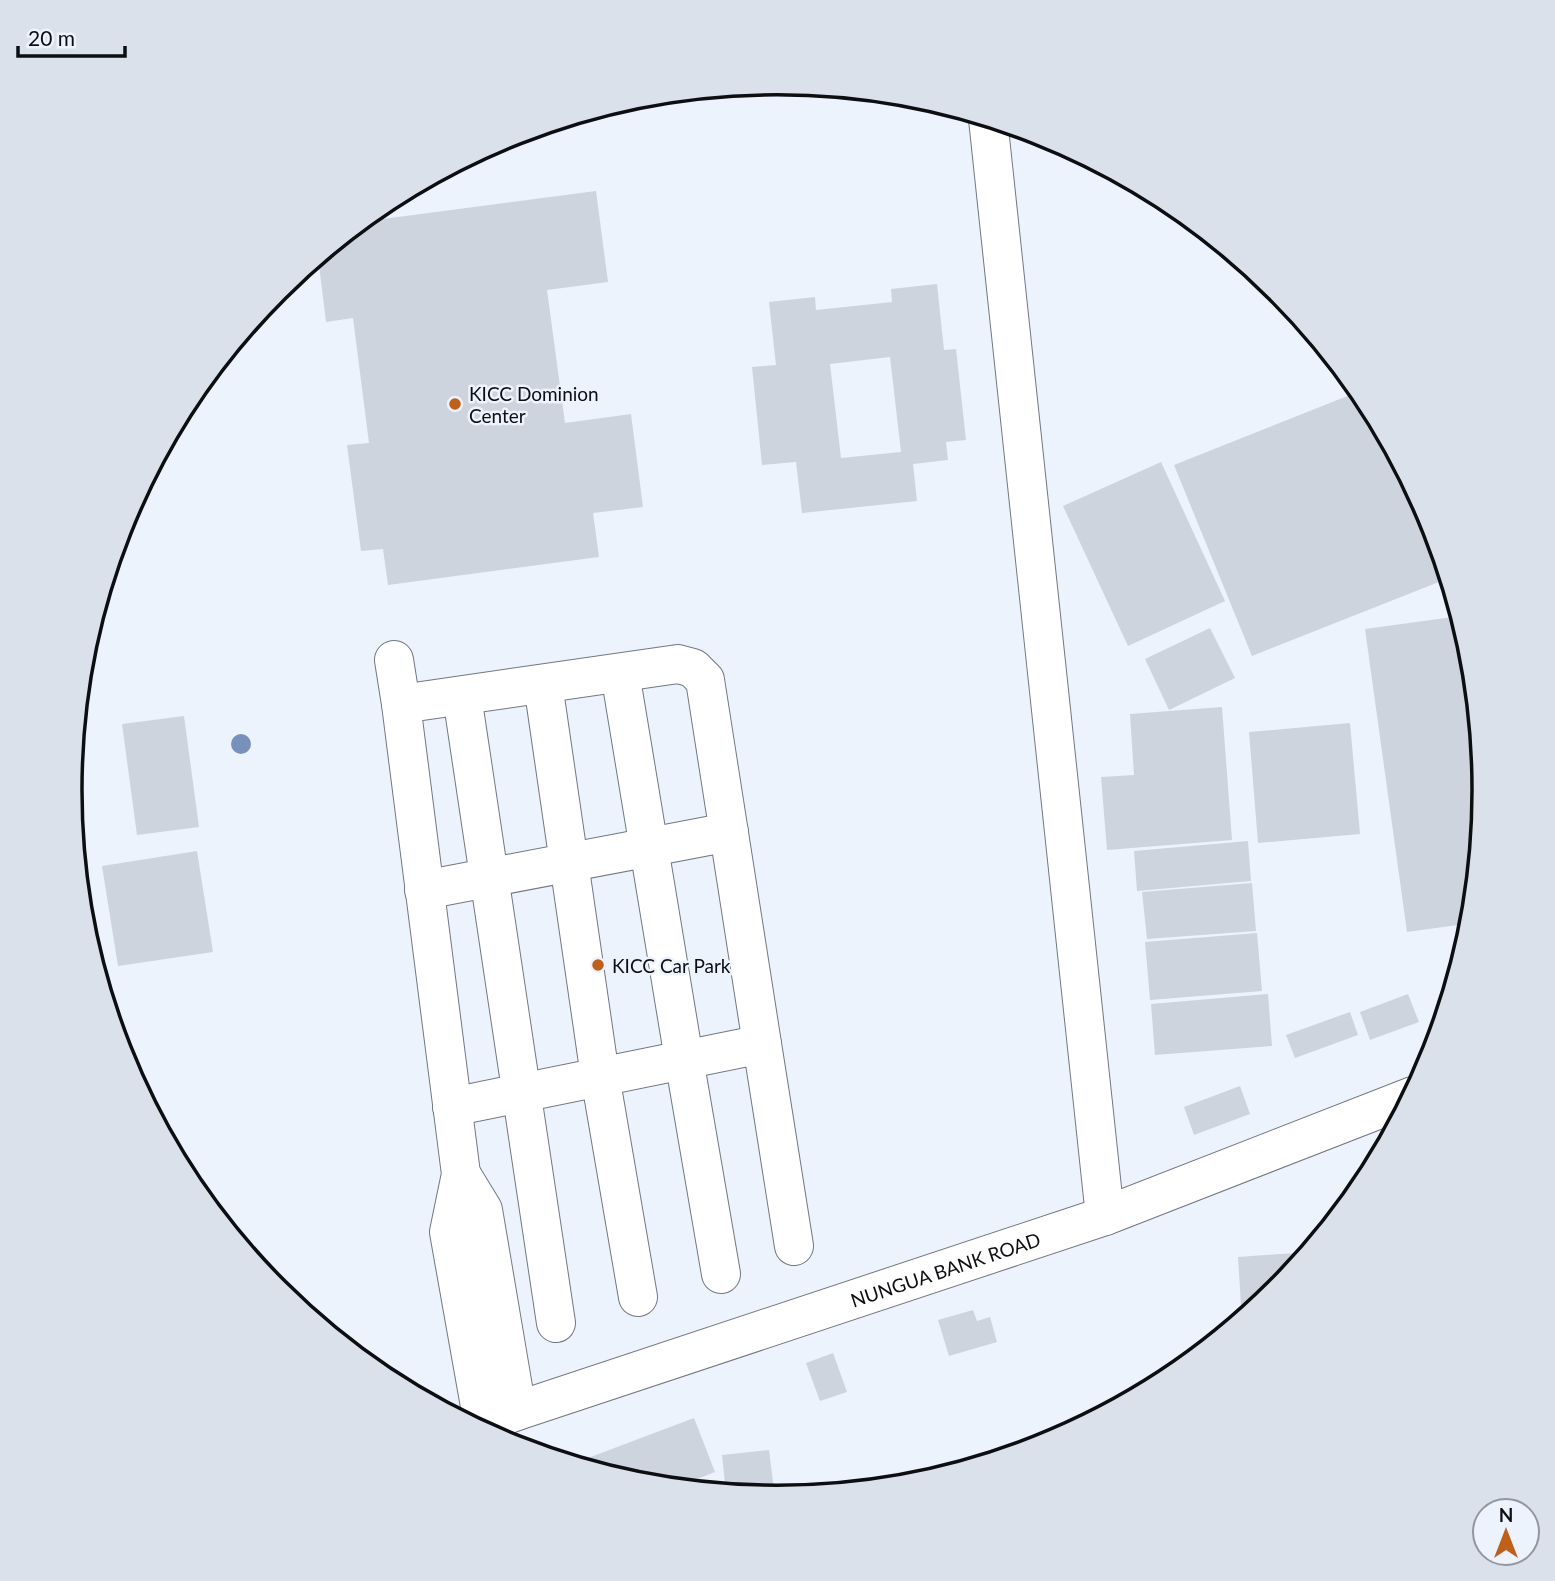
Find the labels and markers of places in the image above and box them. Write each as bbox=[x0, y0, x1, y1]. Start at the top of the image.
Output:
place label: KICC Dominion Center bbox=[469, 382, 599, 427]
marker: KICC Dominion Center bbox=[447, 396, 463, 412]
place label: KICC Car Park bbox=[612, 954, 731, 977]
marker: KICC Car Park bbox=[590, 957, 606, 973]

